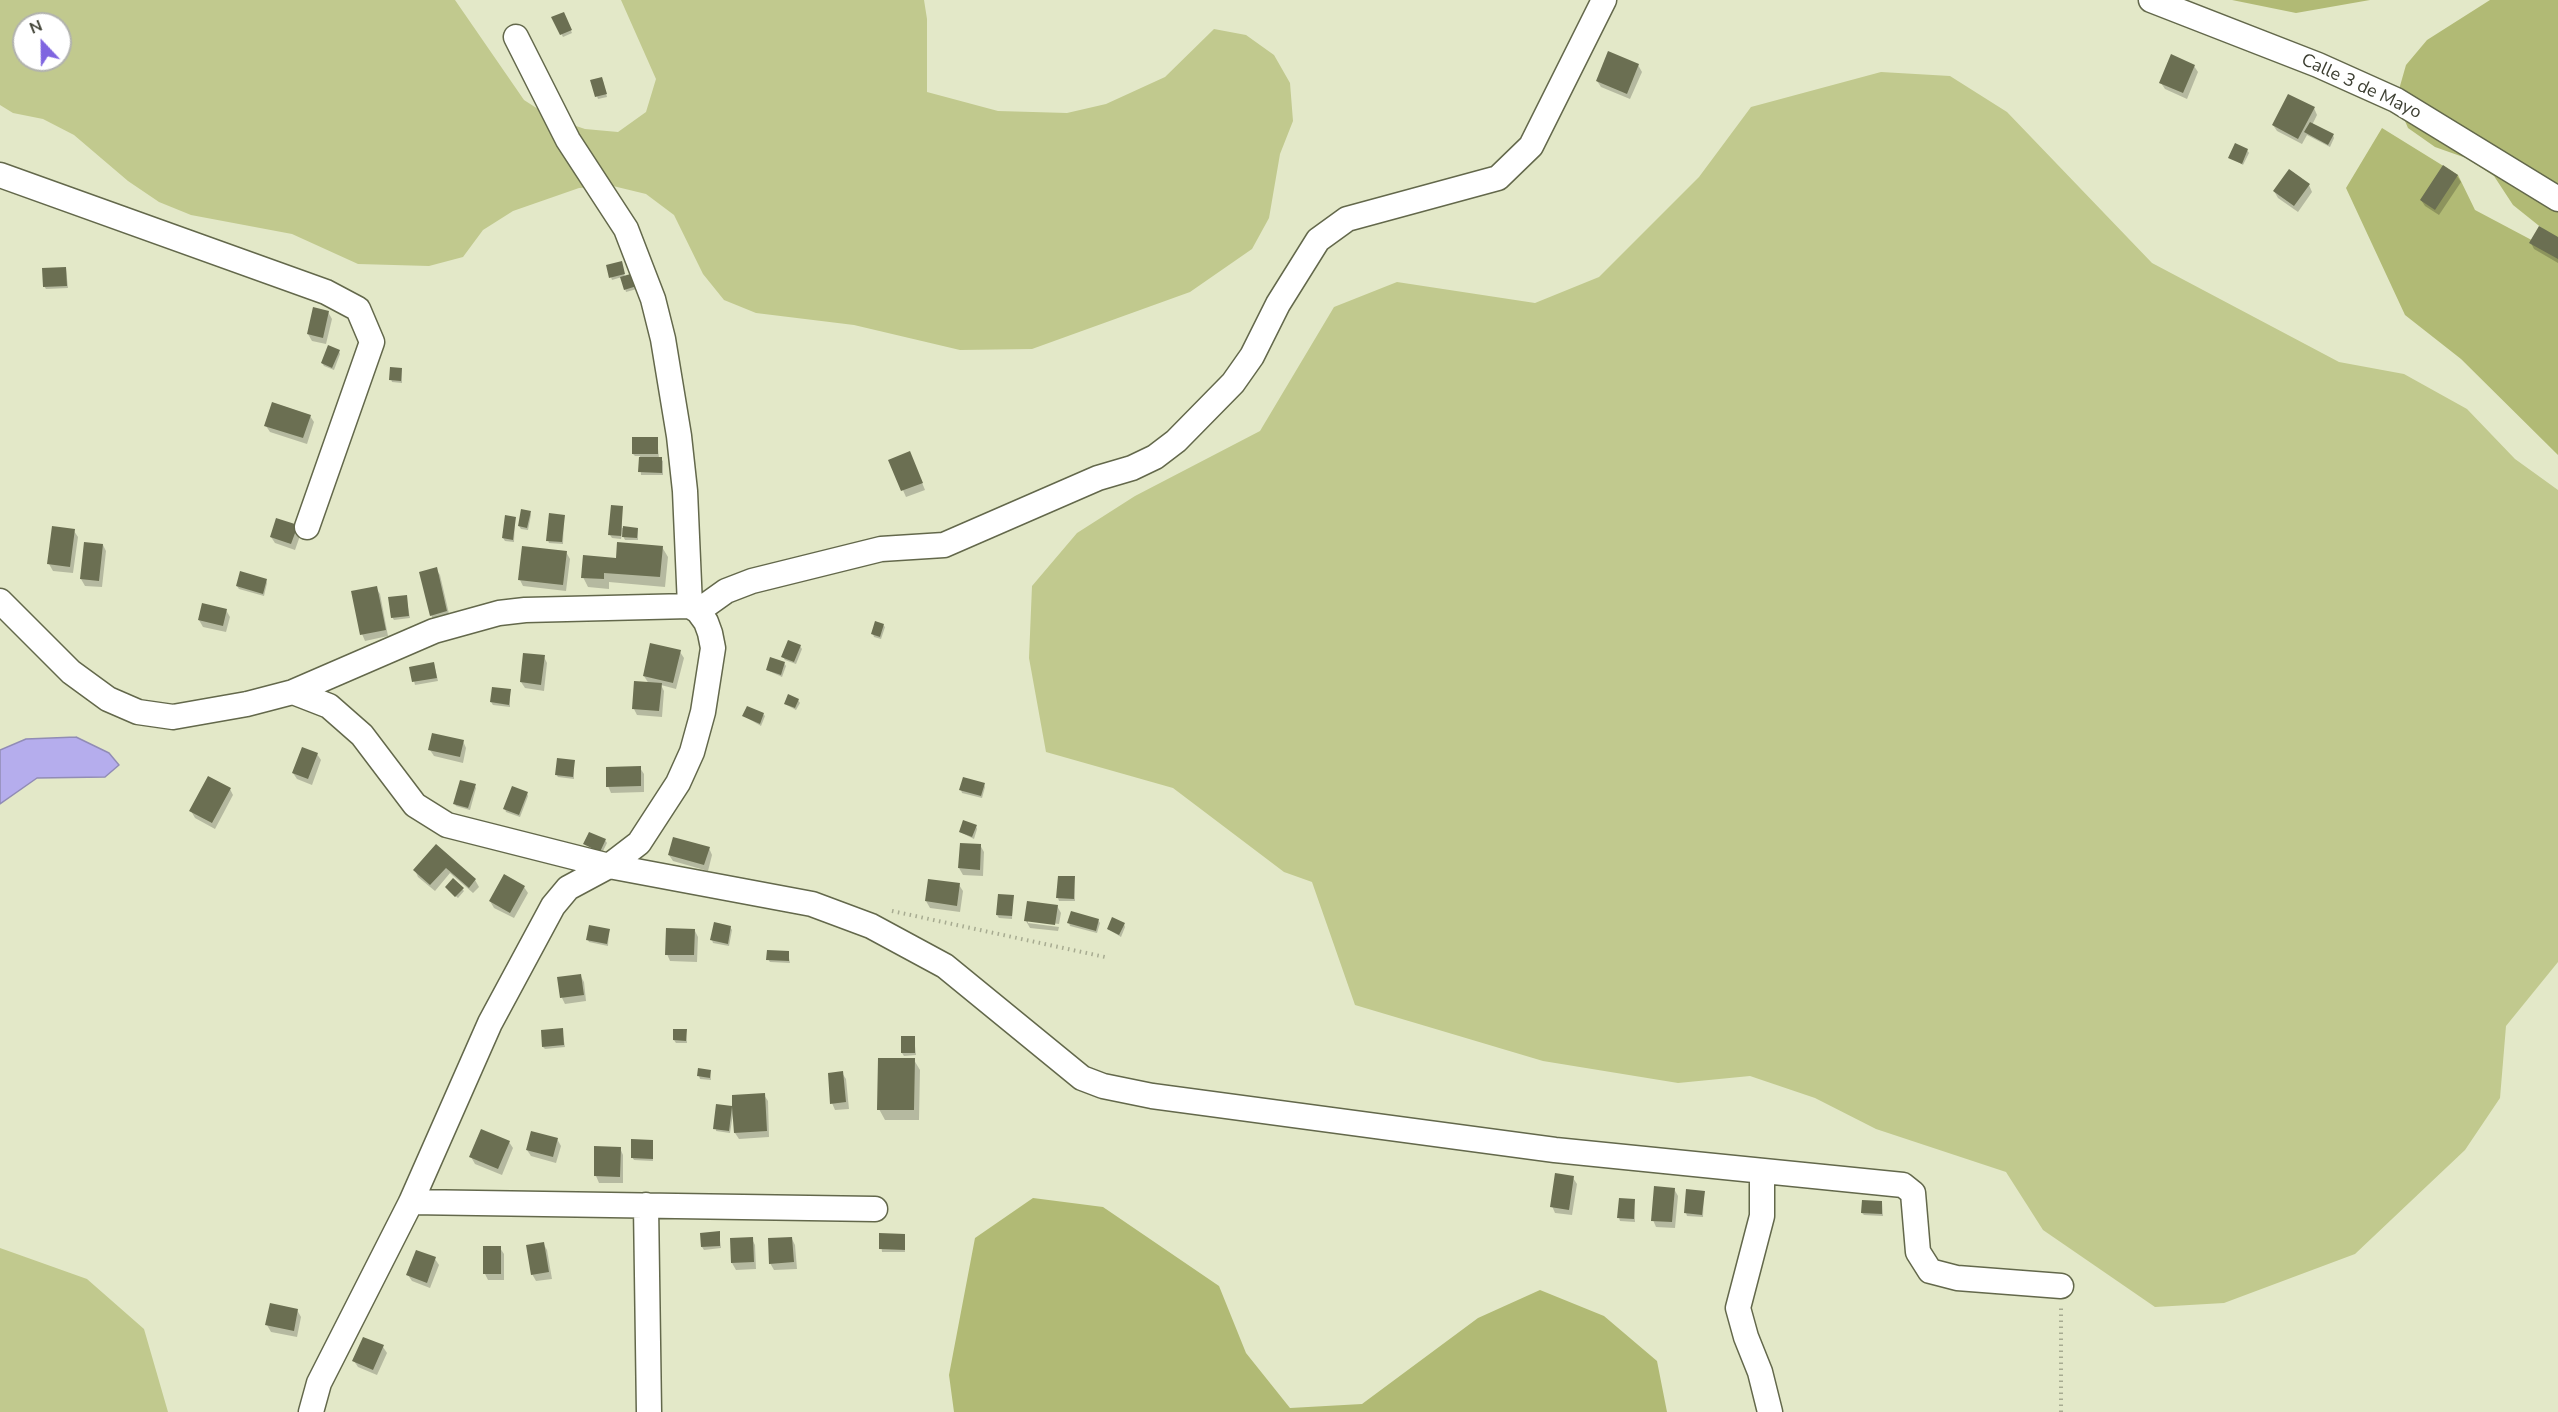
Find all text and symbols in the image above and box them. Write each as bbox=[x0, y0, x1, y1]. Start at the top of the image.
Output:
north arrow bbox=[12, 12, 72, 72]
text: N bbox=[26, 15, 46, 40]
street label: Calle 3 de Mayo bbox=[2297, 50, 2425, 124]

